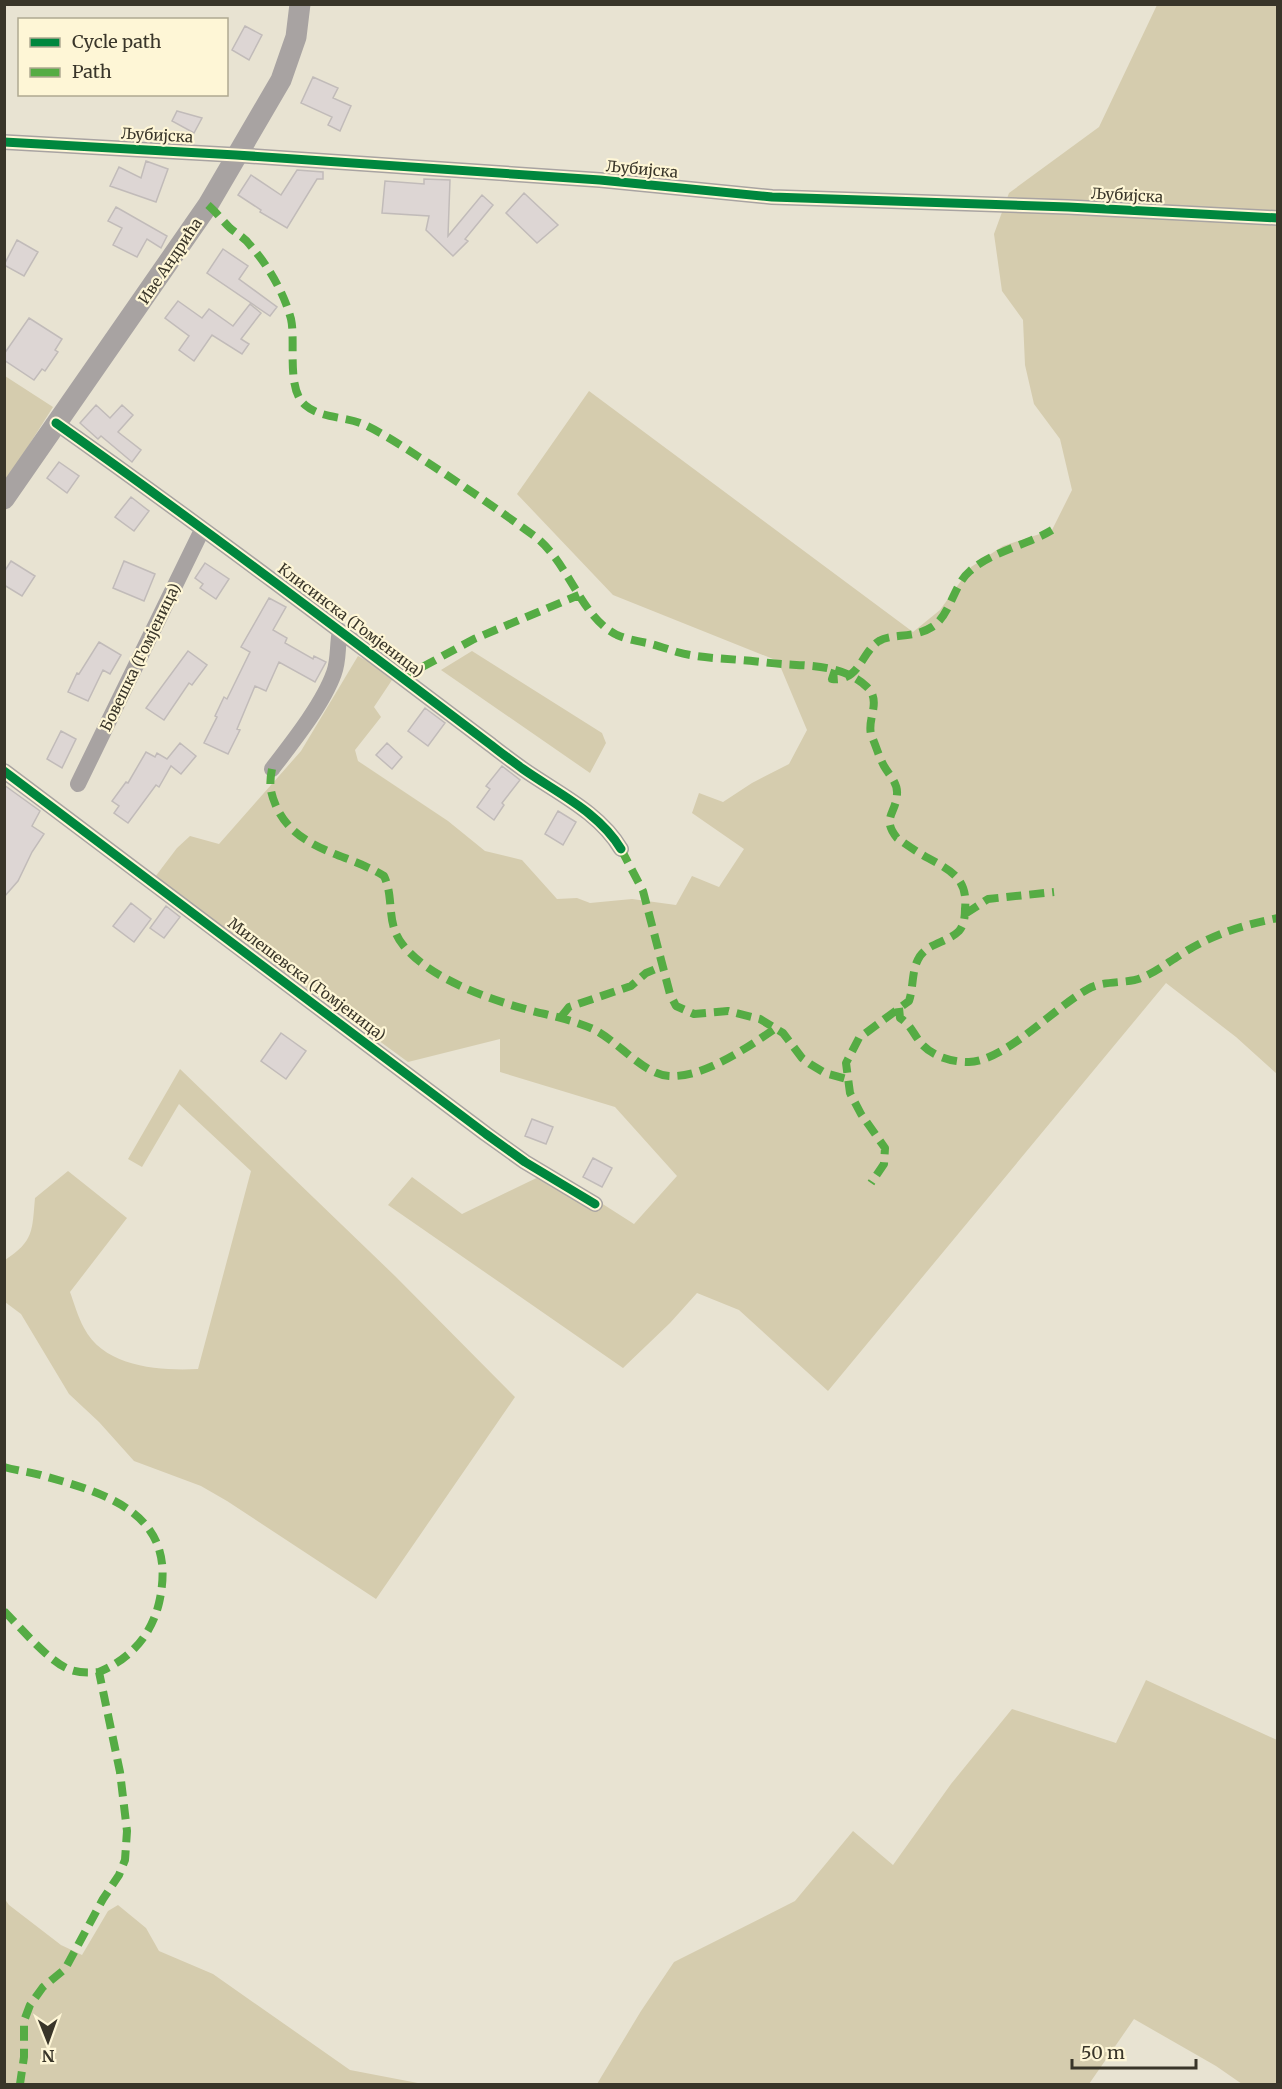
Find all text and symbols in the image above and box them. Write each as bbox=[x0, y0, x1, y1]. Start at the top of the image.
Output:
legend bbox=[18, 18, 228, 96]
text: Cycle path bbox=[72, 30, 162, 53]
text: Path bbox=[72, 60, 112, 83]
street label: Љубијска bbox=[120, 124, 194, 146]
street label: Љубијска bbox=[605, 156, 679, 182]
street label: Љубијска bbox=[1090, 184, 1164, 206]
street label: Иве Андрића bbox=[134, 214, 206, 308]
street label: Клисинска (Гомјеница) bbox=[274, 559, 428, 681]
street label: Бовешка (Гомјеница) bbox=[96, 580, 184, 734]
street label: Милешевска (Гомјеница) bbox=[224, 913, 390, 1045]
north arrow bbox=[18, 2011, 78, 2071]
scale bar bbox=[1072, 2032, 1196, 2070]
text: 50 m bbox=[1081, 2041, 1125, 2064]
text: N bbox=[41, 2046, 55, 2066]

